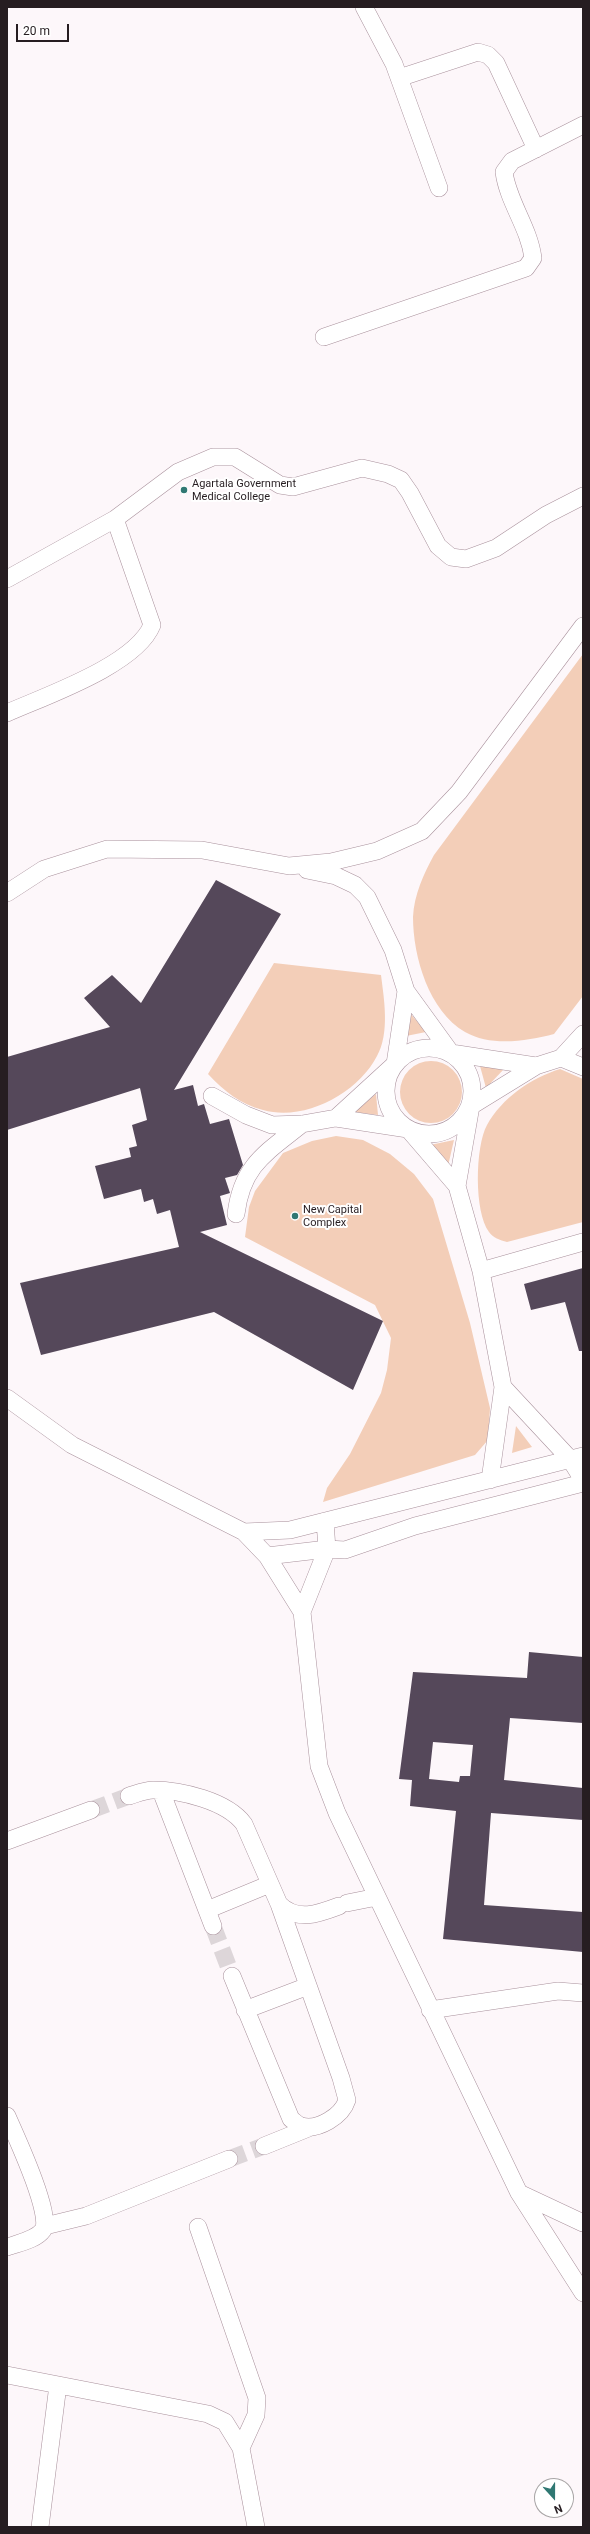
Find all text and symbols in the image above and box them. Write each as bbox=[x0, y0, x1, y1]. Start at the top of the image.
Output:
scale bar bbox=[18, 16, 71, 42]
text: 20 m bbox=[23, 24, 50, 38]
place label: Agartala Government Medical College bbox=[192, 477, 296, 503]
marker: Agartala Government Medical College bbox=[179, 485, 189, 495]
place label: New Capital Complex bbox=[303, 1203, 362, 1229]
marker: New Capital Complex bbox=[290, 1211, 300, 1221]
north arrow bbox=[534, 2478, 574, 2518]
text: N bbox=[552, 2501, 564, 2516]

